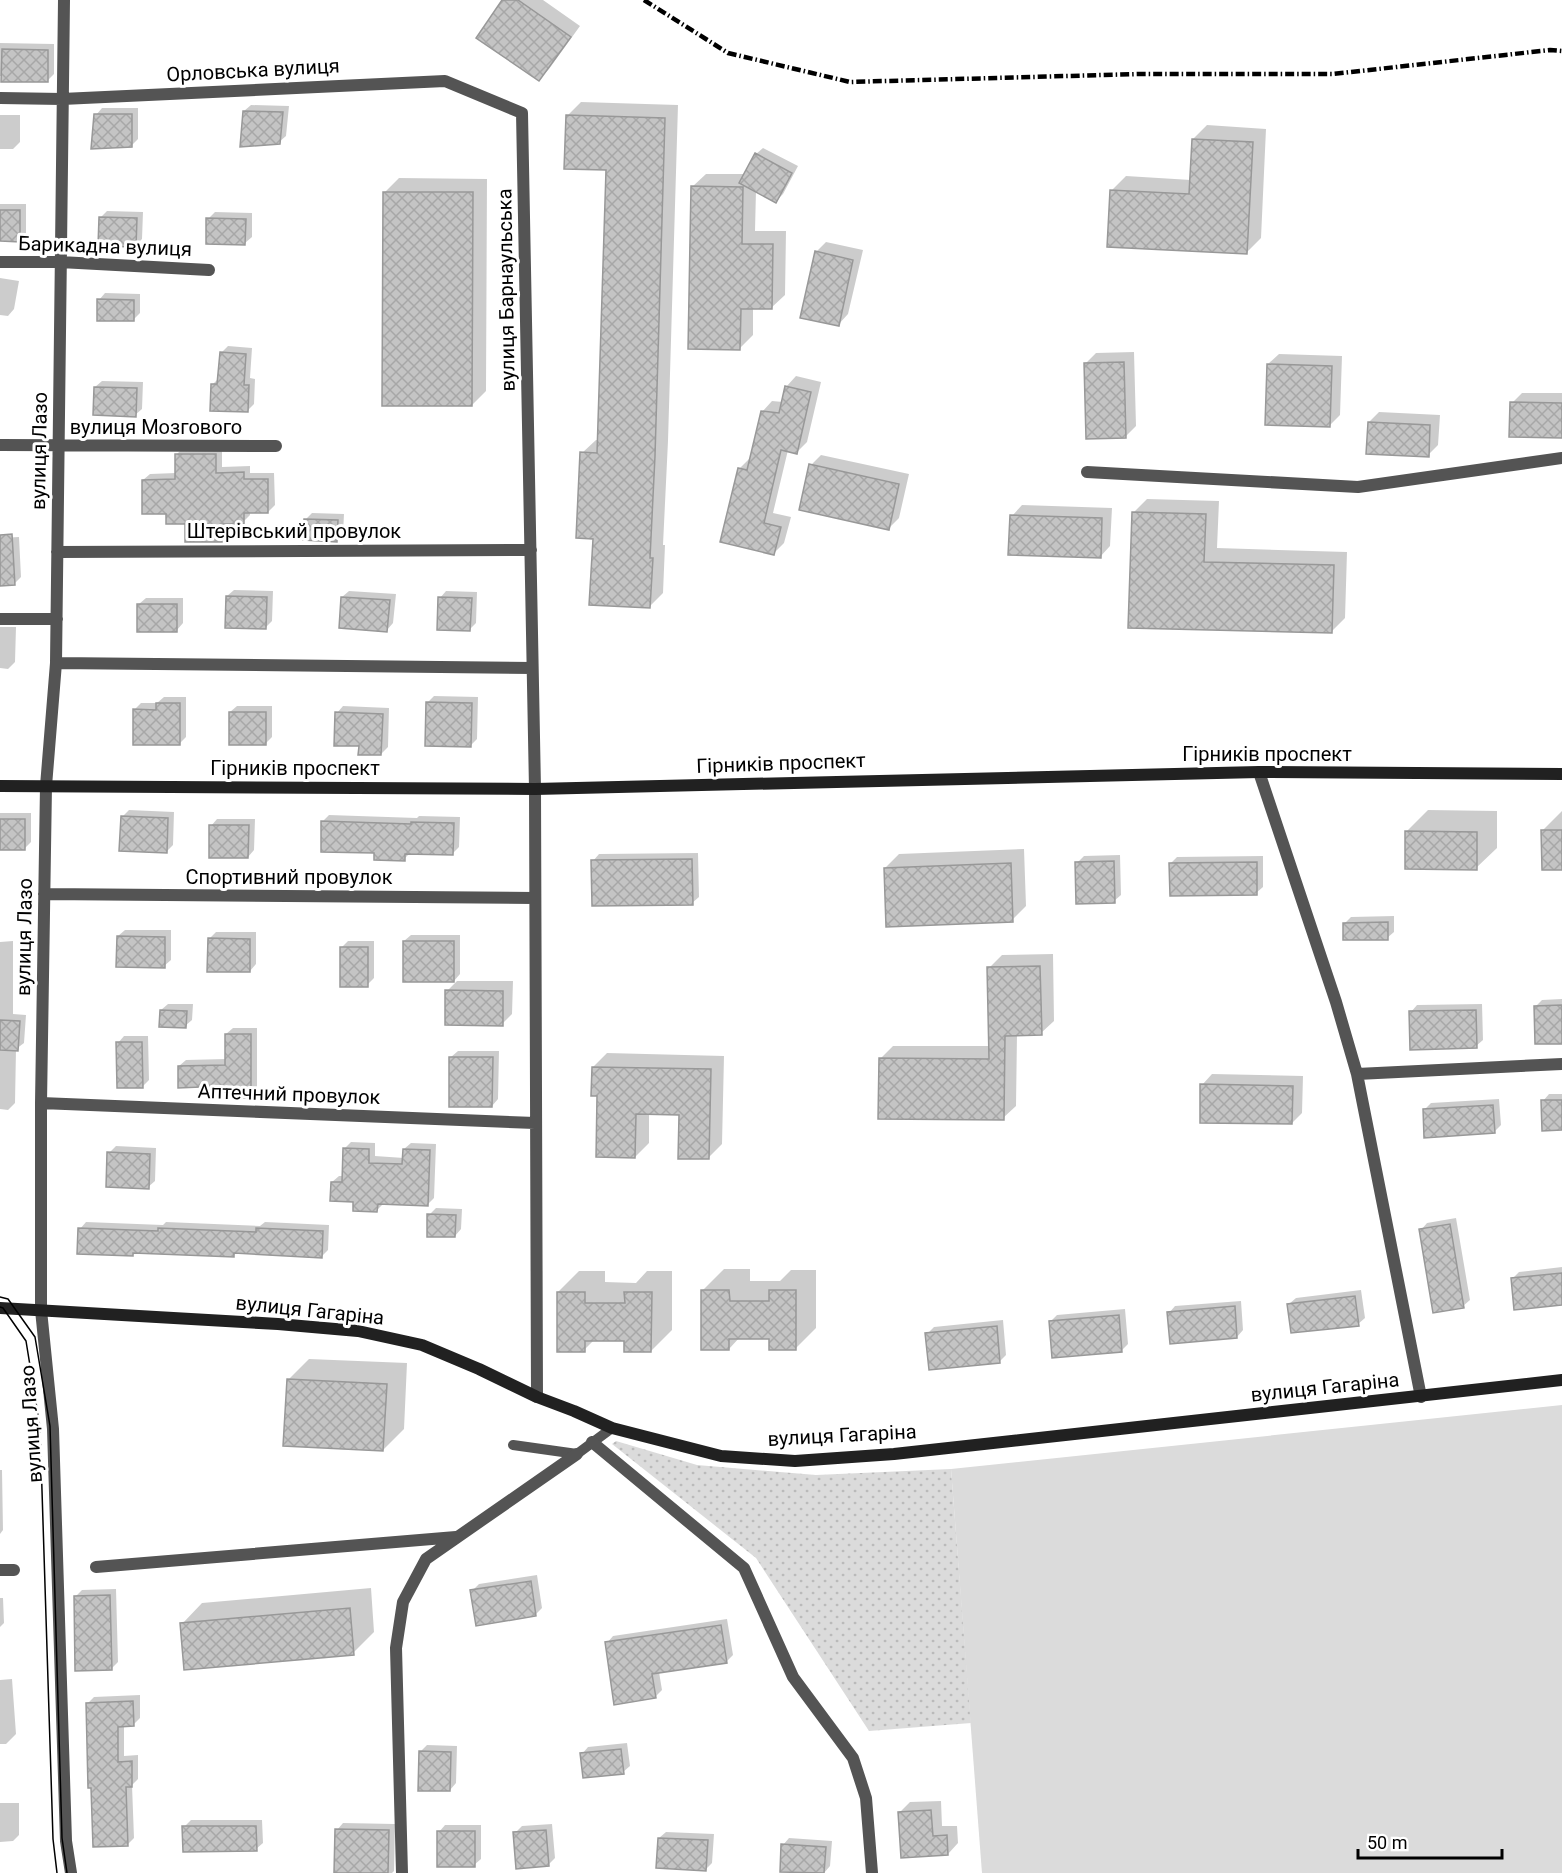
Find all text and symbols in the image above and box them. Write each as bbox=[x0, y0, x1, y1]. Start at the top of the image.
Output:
street label: Орловська вулиця bbox=[166, 53, 340, 87]
street label: вулиця Барнаульська bbox=[492, 188, 520, 392]
street label: Барикадна вулиця bbox=[18, 231, 192, 261]
street label: вулиця Лазо bbox=[26, 392, 52, 510]
street label: вулиця Мозгового bbox=[70, 415, 242, 439]
street label: Штерівський провулок bbox=[187, 519, 401, 543]
street label: Гірників проспект bbox=[1182, 742, 1352, 766]
street label: Гірників проспект bbox=[696, 748, 867, 778]
street label: Гірників проспект bbox=[210, 756, 380, 780]
street label: Спортивний провулок bbox=[186, 865, 393, 889]
street label: вулиця Лазо bbox=[11, 878, 37, 996]
street label: Аптечний провулок bbox=[197, 1079, 381, 1109]
street label: вулиця Гагаріна bbox=[235, 1290, 385, 1330]
street label: вулиця Лазо bbox=[15, 1364, 47, 1484]
street label: вулиця Гагаріна bbox=[1250, 1367, 1400, 1407]
street label: вулиця Гагаріна bbox=[767, 1419, 917, 1451]
scale bar bbox=[1358, 1822, 1502, 1860]
text: 50 m bbox=[1367, 1832, 1407, 1853]

